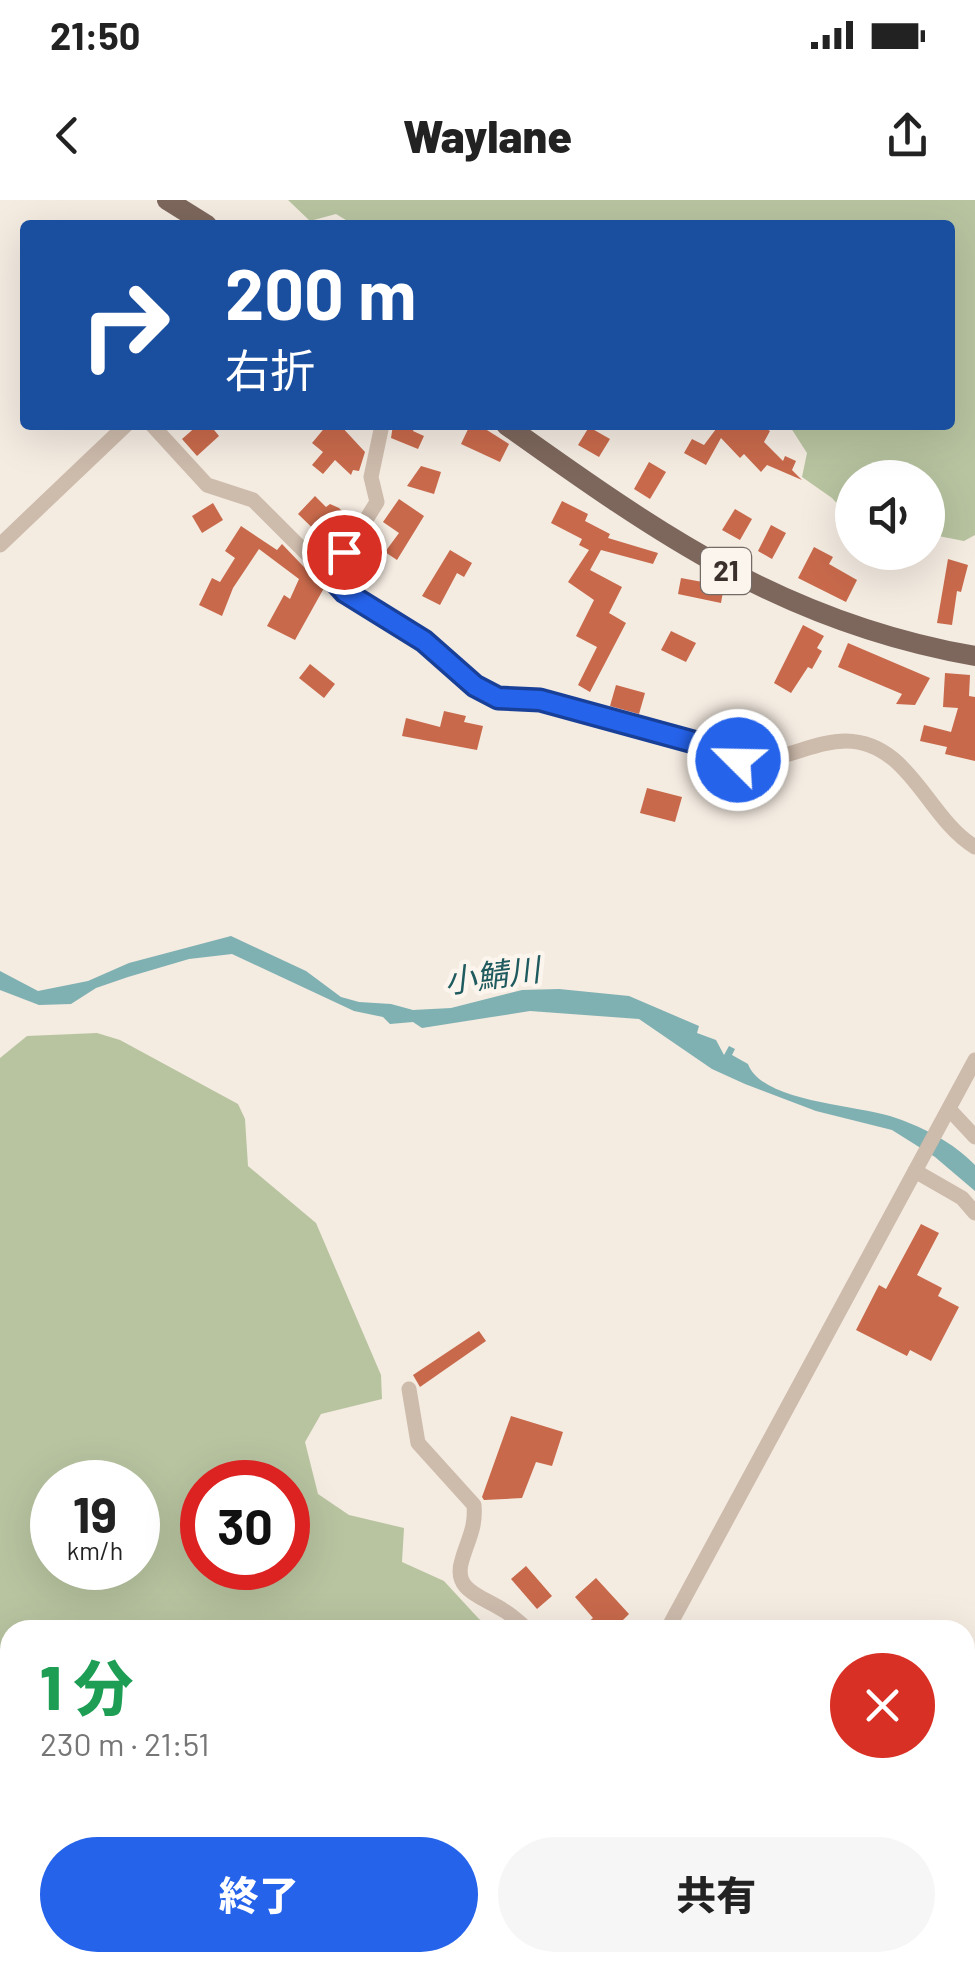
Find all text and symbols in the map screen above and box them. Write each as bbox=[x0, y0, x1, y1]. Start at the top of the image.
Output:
text: 21:50 bbox=[50, 12, 140, 58]
icon: back bbox=[40, 108, 95, 163]
text: Waylane bbox=[403, 108, 572, 162]
icon: share bbox=[880, 108, 935, 163]
text: 200 m bbox=[225, 250, 416, 334]
icon: right bbox=[60, 260, 190, 390]
text: 右折 bbox=[225, 342, 315, 396]
map controls bbox=[835, 460, 945, 570]
button: sound bbox=[835, 460, 945, 570]
pin bbox=[302, 510, 387, 595]
icon: arrive bbox=[317, 525, 372, 580]
road number: 21 bbox=[701, 548, 751, 594]
position arrow bbox=[686, 708, 790, 812]
water label: 小鯖川 bbox=[442, 948, 545, 1000]
speed limit sign: 30 bbox=[180, 1460, 310, 1590]
text: 19 bbox=[73, 1483, 117, 1543]
text: km/h bbox=[67, 1535, 123, 1565]
text: 1 分 bbox=[40, 1650, 133, 1722]
button: close bbox=[830, 1653, 935, 1758]
text: 230 m · 21:51 bbox=[40, 1724, 209, 1762]
button: 終了 bbox=[40, 1837, 478, 1952]
button: 共有 bbox=[498, 1837, 935, 1952]

